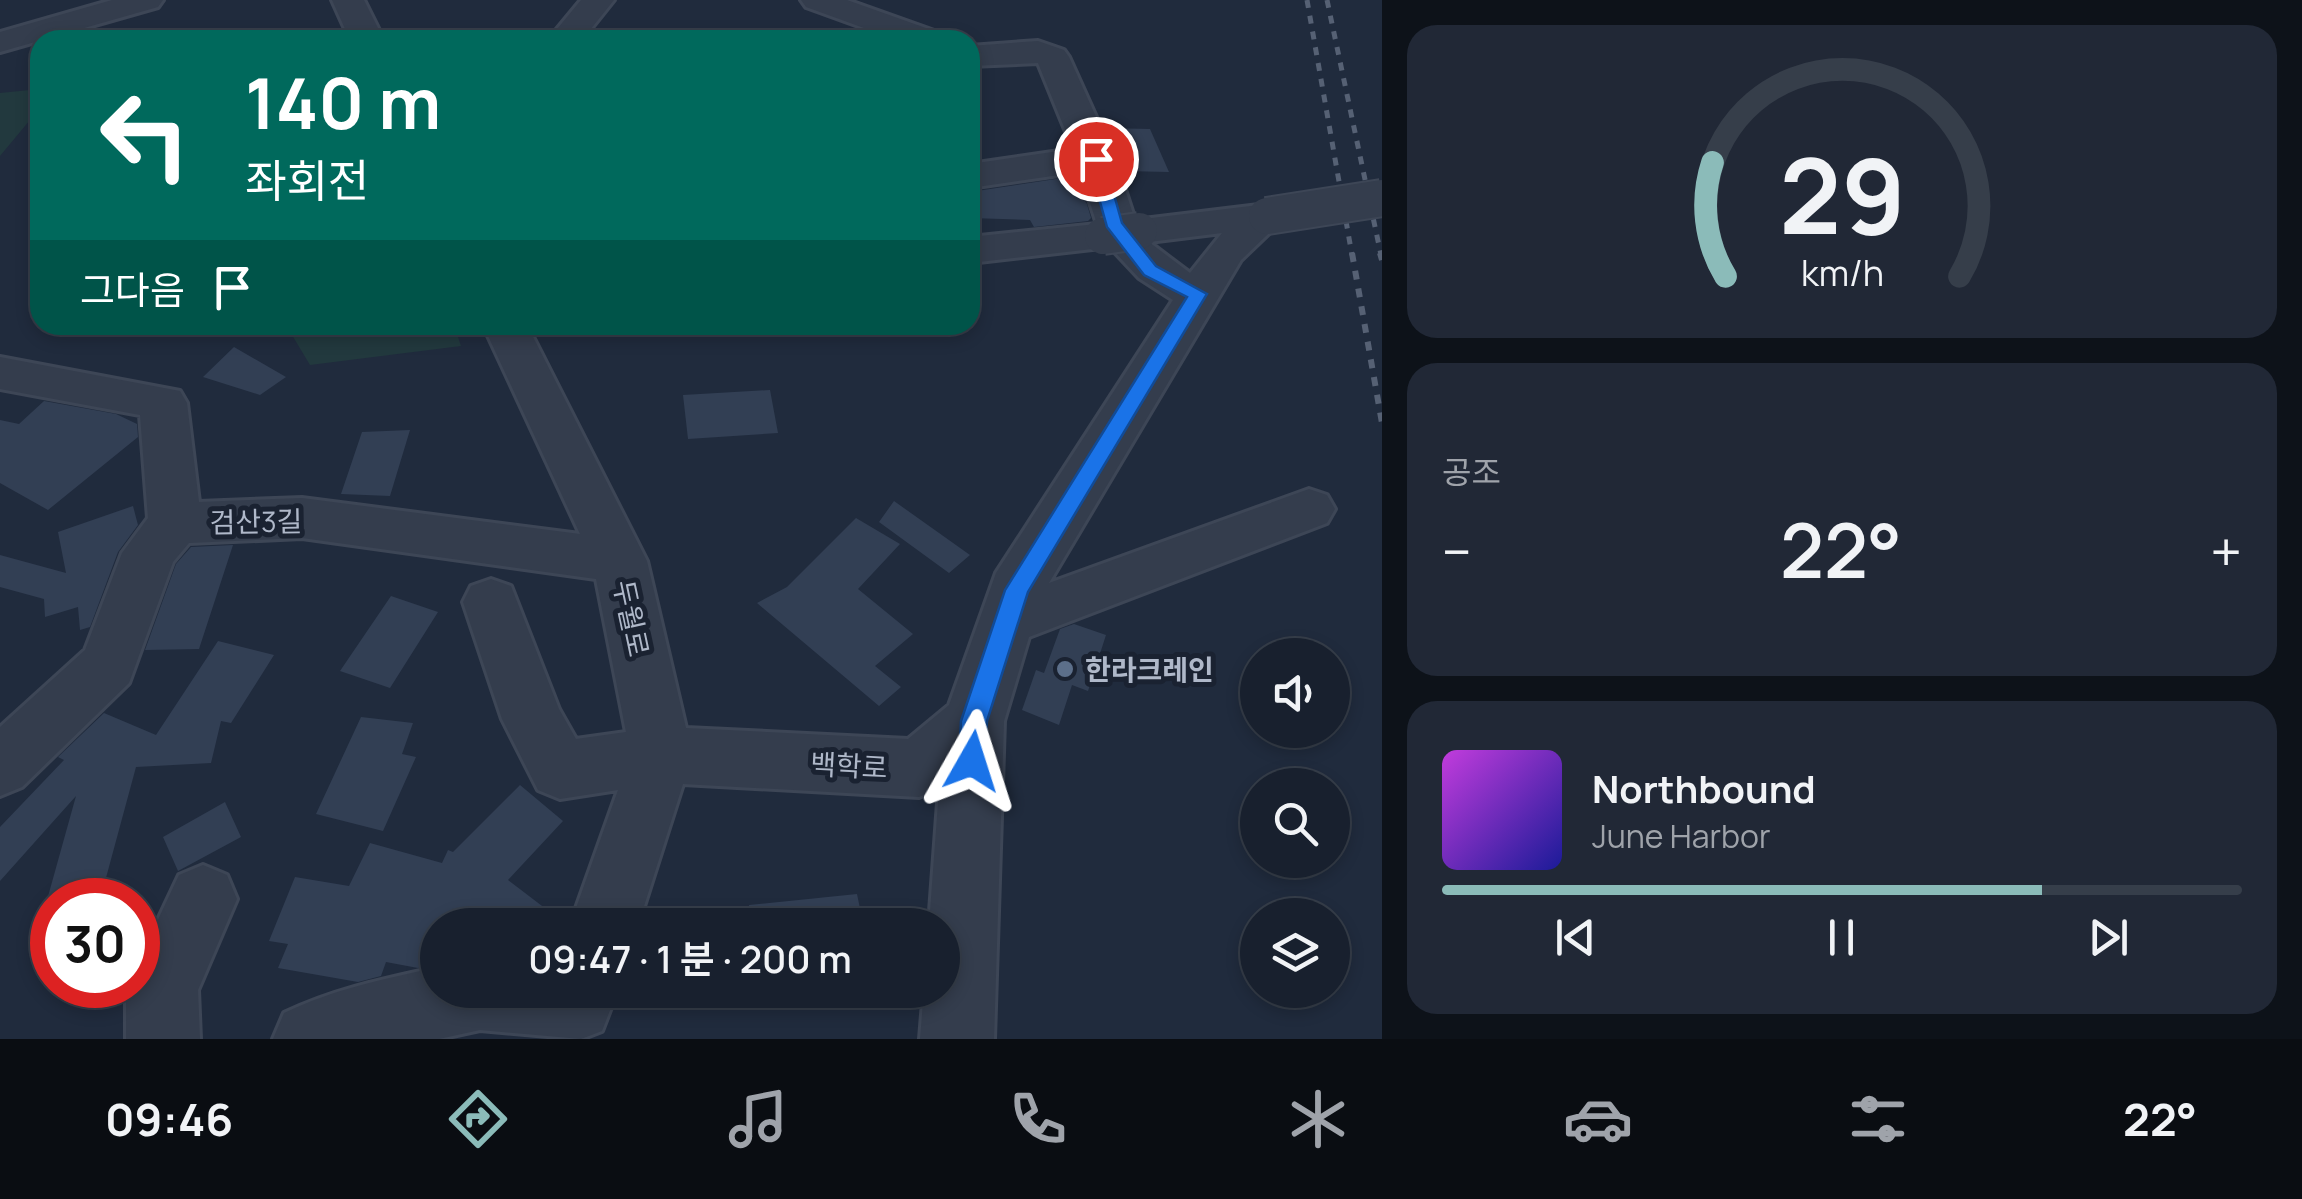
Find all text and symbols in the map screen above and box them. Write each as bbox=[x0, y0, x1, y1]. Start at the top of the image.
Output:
text: 140 m bbox=[245, 54, 441, 150]
icon: left bbox=[80, 70, 210, 200]
pin bbox=[1054, 117, 1139, 202]
text: 29 bbox=[1779, 123, 1905, 265]
icon: arrive bbox=[1069, 132, 1124, 187]
text: 좌회전 bbox=[245, 149, 369, 211]
text: km/h bbox=[1800, 248, 1884, 297]
icon: arrive bbox=[205, 260, 260, 315]
text: 그다음 bbox=[80, 263, 185, 315]
text: 공조 bbox=[1442, 450, 1501, 494]
text: 22° bbox=[1780, 498, 1902, 601]
street label: 검산3길 bbox=[209, 501, 303, 541]
text: − bbox=[1442, 513, 1472, 589]
text: + bbox=[2210, 513, 2242, 589]
street label: 두월로 bbox=[605, 576, 659, 660]
map controls bbox=[1240, 638, 1350, 1008]
button: sound bbox=[1240, 638, 1350, 748]
place label: 한라크레인 bbox=[1085, 650, 1214, 688]
marker: 한라크레인 bbox=[1054, 658, 1076, 680]
position arrow bbox=[920, 709, 1024, 813]
street label: 백학로 bbox=[809, 744, 889, 786]
text: Northbound bbox=[1592, 762, 1816, 814]
button: search bbox=[1240, 768, 1350, 878]
text: June Harbor bbox=[1592, 814, 1770, 858]
speed limit sign: 30 bbox=[30, 878, 160, 1008]
button: layers bbox=[1240, 898, 1350, 1008]
icon: previous bbox=[1548, 910, 1603, 965]
icon: pause bbox=[1814, 910, 1869, 965]
icon: next bbox=[2081, 910, 2136, 965]
text: 09:47 · 1 분 · 200 m bbox=[528, 932, 852, 984]
icon: directions bbox=[443, 1084, 513, 1154]
icon: music bbox=[723, 1084, 793, 1154]
icon: phone bbox=[1003, 1084, 1073, 1154]
icon: climate bbox=[1283, 1084, 1353, 1154]
icon: car bbox=[1563, 1084, 1633, 1154]
icon: filters bbox=[1843, 1084, 1913, 1154]
text: 09:46 bbox=[105, 1088, 233, 1150]
text: 22° bbox=[2123, 1088, 2197, 1150]

